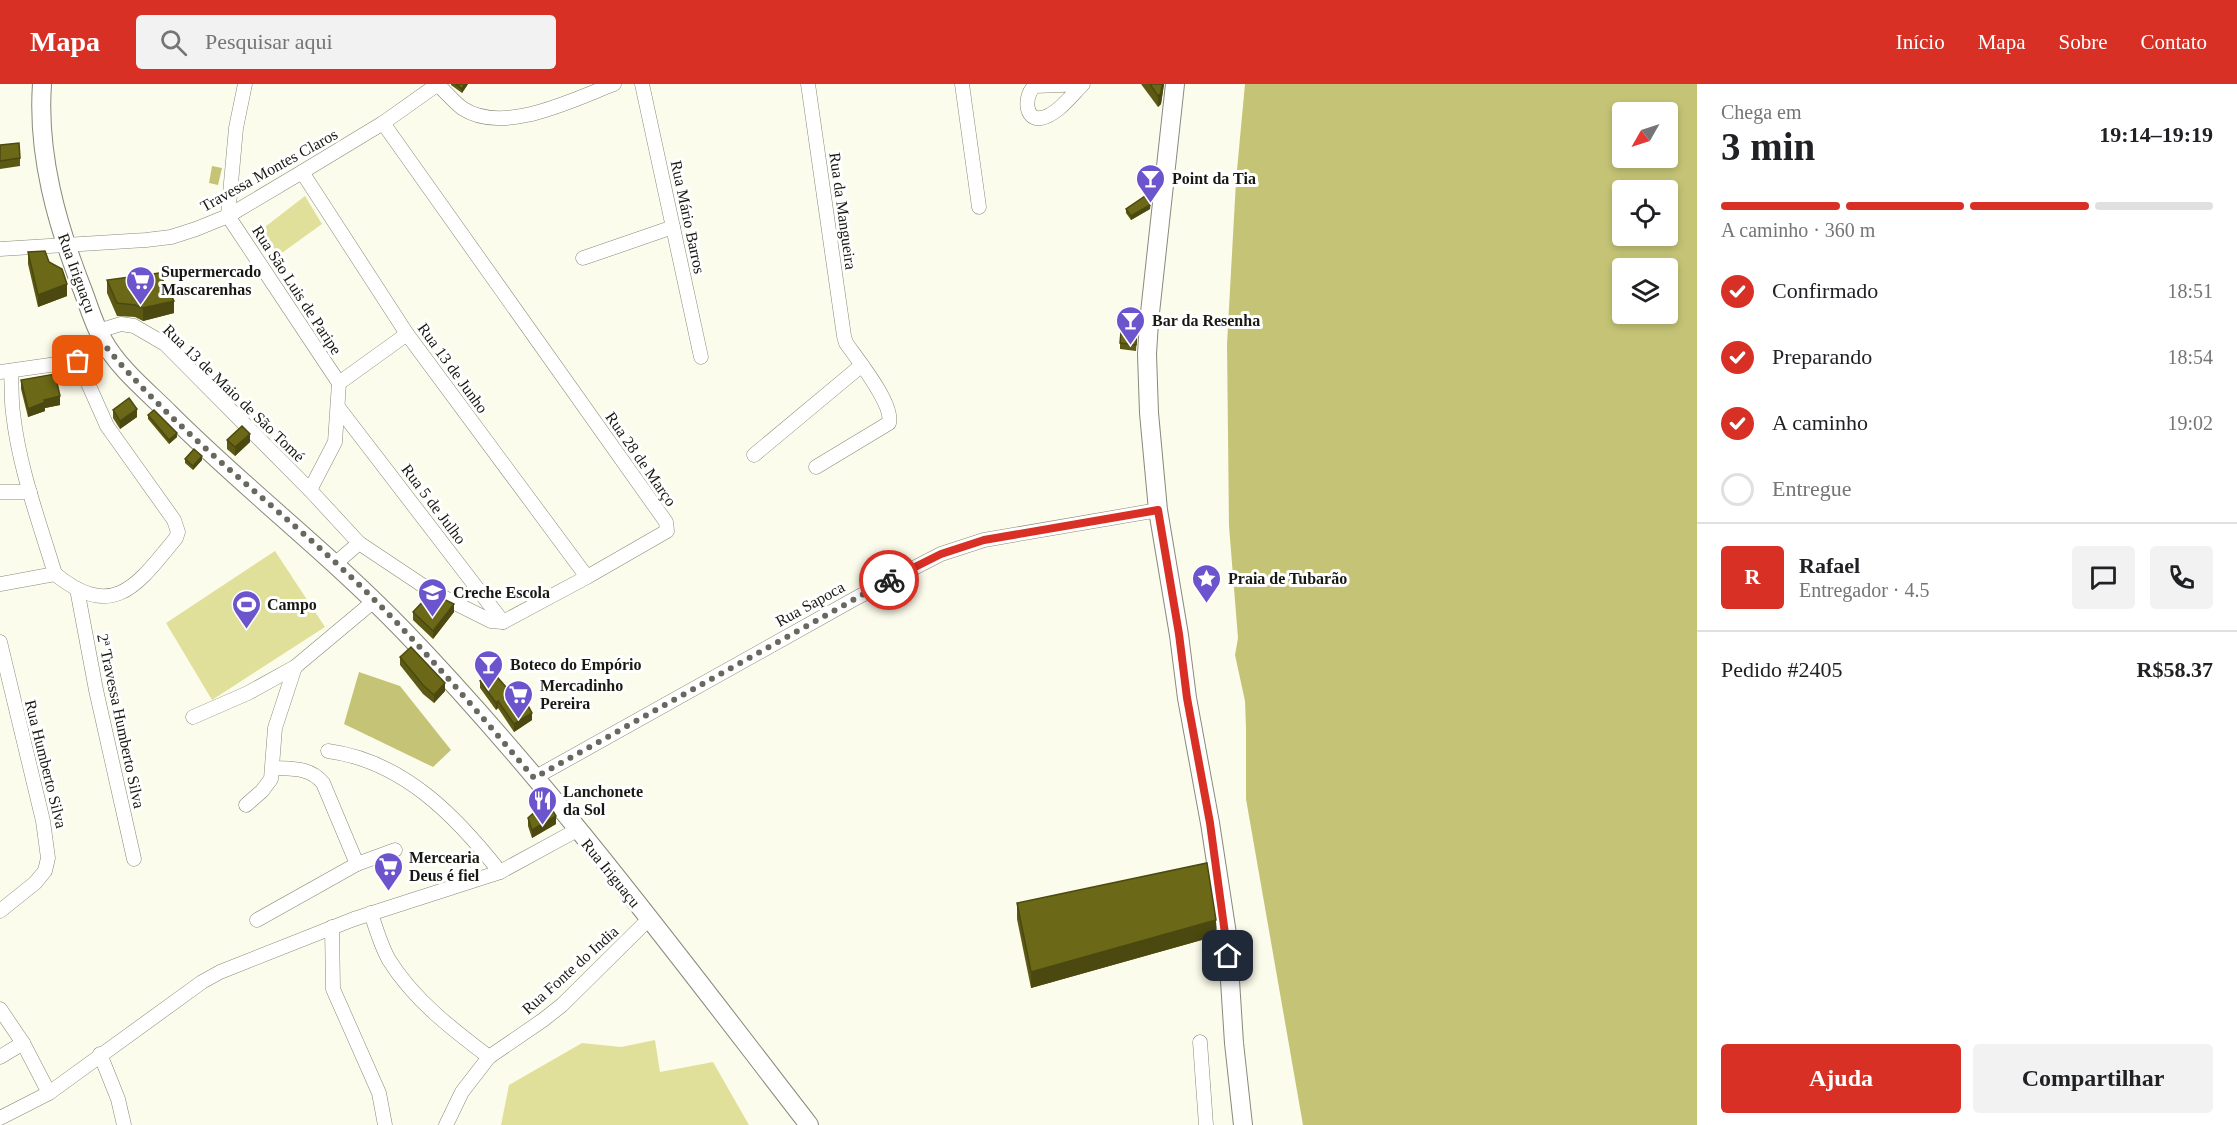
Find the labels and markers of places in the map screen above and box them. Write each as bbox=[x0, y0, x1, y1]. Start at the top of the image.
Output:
bar icon: Point da Tia bbox=[1135, 162, 1167, 204]
place label: Point da Tia bbox=[1172, 170, 1256, 187]
place label: Supermercado Mascarenhas bbox=[161, 263, 261, 298]
supermarket icon: Supermercado Mascarenhas bbox=[124, 264, 156, 306]
bar icon: Bar da Resenha bbox=[1115, 304, 1147, 346]
place label: Bar da Resenha bbox=[1152, 312, 1260, 329]
pin bbox=[52, 335, 103, 386]
place icon: Praia de Tubarão bbox=[1191, 562, 1223, 604]
place label: Praia de Tubarão bbox=[1228, 570, 1347, 587]
school or university icon: Creche Escola bbox=[416, 576, 448, 618]
place label: Creche Escola bbox=[453, 584, 550, 601]
sports icon: Campo bbox=[230, 588, 262, 630]
place label: Campo bbox=[267, 596, 317, 614]
bar icon: Boteco do Empório bbox=[473, 648, 505, 690]
place label: Boteco do Empório bbox=[510, 656, 642, 674]
place label: Mercadinho Pereira bbox=[540, 677, 623, 712]
supermarket icon: Mercadinho Pereira bbox=[503, 678, 535, 720]
place label: Lanchonete da Sol bbox=[563, 783, 643, 818]
restaurant icon: Lanchonete da Sol bbox=[526, 784, 558, 826]
place label: Mercearia Deus é fiel bbox=[409, 849, 480, 884]
supermarket icon: Mercearia Deus é fiel bbox=[372, 850, 404, 892]
pin bbox=[1202, 930, 1253, 981]

